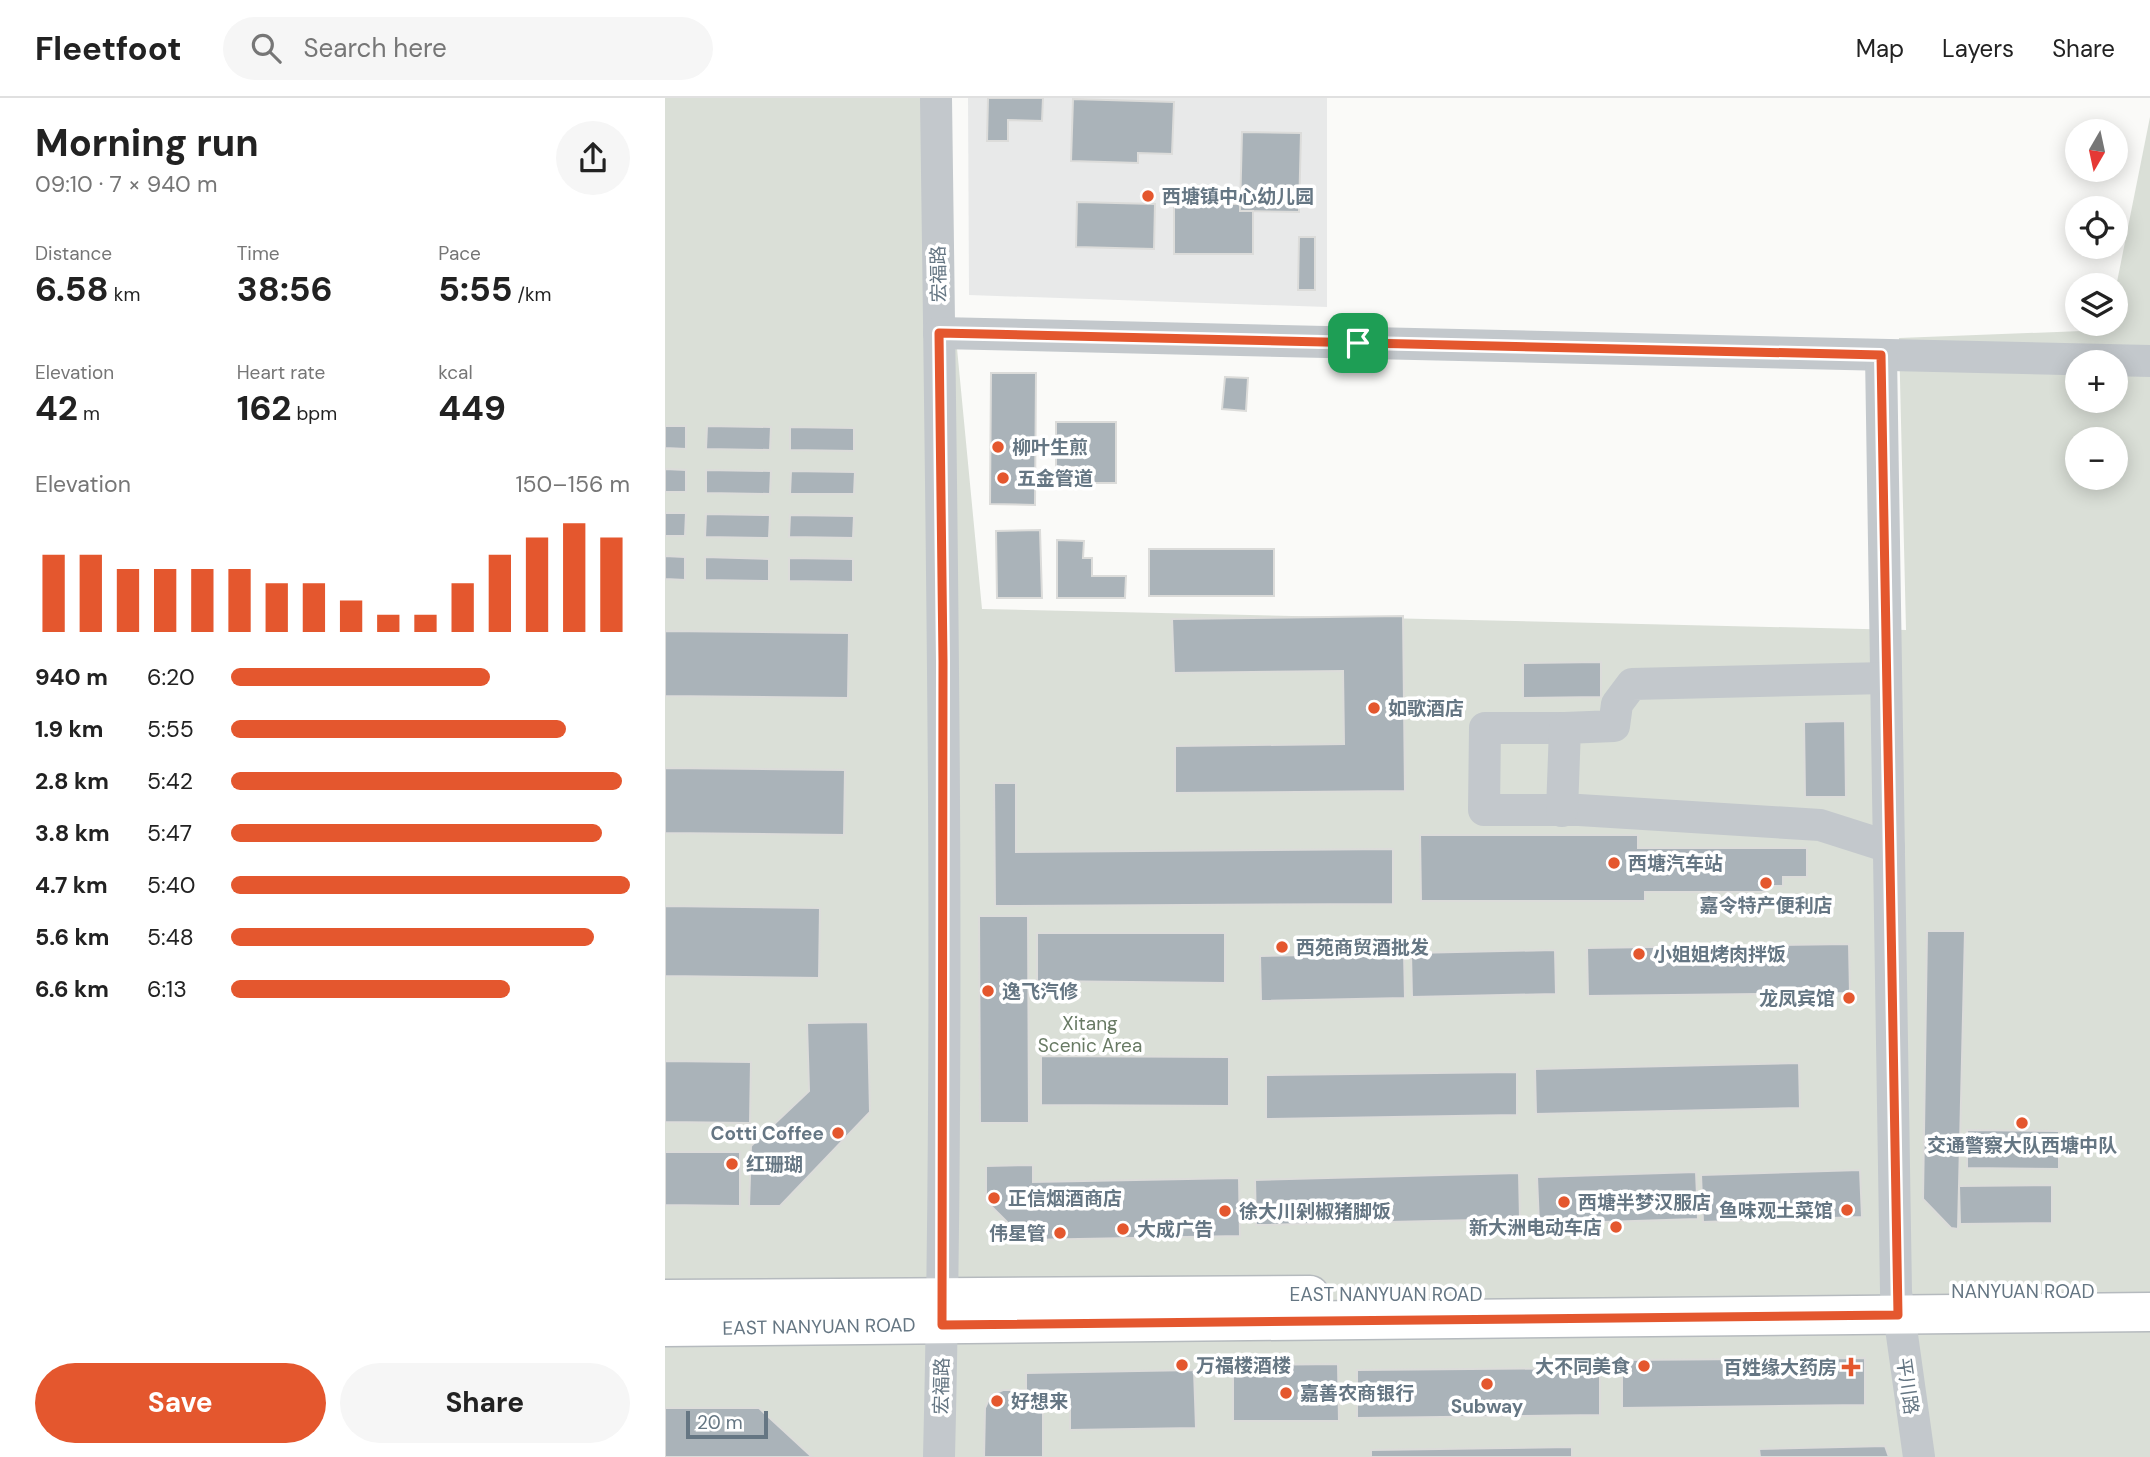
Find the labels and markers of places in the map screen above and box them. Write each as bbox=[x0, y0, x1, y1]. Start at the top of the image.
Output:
place label: 西塘镇中心幼儿园 bbox=[1162, 184, 1314, 209]
marker: 西塘镇中心幼儿园 bbox=[1140, 188, 1156, 204]
pin bbox=[1328, 313, 1388, 373]
place label: 柳叶生煎 bbox=[1012, 435, 1088, 460]
marker: 柳叶生煎 bbox=[990, 439, 1006, 455]
place label: 五金管道 bbox=[1017, 466, 1093, 491]
marker: 五金管道 bbox=[995, 470, 1011, 486]
place label: 如歌酒店 bbox=[1388, 696, 1464, 721]
marker: 如歌酒店 bbox=[1366, 700, 1382, 716]
place label: 西塘汽车站 bbox=[1628, 851, 1723, 876]
marker: 西塘汽车站 bbox=[1606, 855, 1622, 871]
marker: 嘉令特产便利店 bbox=[1758, 875, 1774, 891]
place label: 嘉令特产便利店 bbox=[1699, 893, 1833, 918]
place label: 西苑商贸酒批发 bbox=[1296, 935, 1429, 960]
marker: 西苑商贸酒批发 bbox=[1274, 939, 1290, 955]
place label: 小姐姐烤肉拌饭 bbox=[1653, 942, 1786, 967]
marker: 小姐姐烤肉拌饭 bbox=[1631, 946, 1647, 962]
place label: 逸飞汽修 bbox=[1002, 979, 1078, 1004]
marker: 逸飞汽修 bbox=[980, 983, 996, 999]
place label: 龙凤宾馆 bbox=[1759, 986, 1835, 1011]
marker: 龙凤宾馆 bbox=[1841, 990, 1857, 1006]
marker: 交通警察大队西塘中队 bbox=[2014, 1115, 2030, 1131]
place label: Cotti Coffee bbox=[710, 1121, 824, 1146]
marker: Cotti Coffee bbox=[830, 1125, 846, 1141]
place label: 交通警察大队西塘中队 bbox=[1927, 1133, 2117, 1158]
place label: 红珊瑚 bbox=[746, 1152, 803, 1177]
marker: 红珊瑚 bbox=[724, 1156, 740, 1172]
place label: 正信烟酒商店 bbox=[1008, 1186, 1122, 1211]
marker: 正信烟酒商店 bbox=[986, 1190, 1002, 1206]
place label: 西塘半梦汉服店 bbox=[1578, 1190, 1711, 1215]
marker: 西塘半梦汉服店 bbox=[1556, 1194, 1572, 1210]
place label: 鱼味观土菜馆 bbox=[1719, 1198, 1833, 1223]
place label: 徐大川剁椒猪脚饭 bbox=[1239, 1199, 1391, 1224]
marker: 鱼味观土菜馆 bbox=[1839, 1202, 1855, 1218]
marker: 徐大川剁椒猪脚饭 bbox=[1217, 1203, 1233, 1219]
place label: 新大洲电动车店 bbox=[1469, 1215, 1602, 1240]
place label: 大成广告 bbox=[1137, 1217, 1213, 1242]
marker: 新大洲电动车店 bbox=[1608, 1219, 1624, 1235]
place label: 伟星管 bbox=[989, 1221, 1046, 1246]
marker: 大成广告 bbox=[1115, 1221, 1131, 1237]
marker: 伟星管 bbox=[1052, 1225, 1068, 1241]
place label: 万福楼酒楼 bbox=[1196, 1353, 1291, 1378]
place label: 大不同美食 bbox=[1535, 1354, 1631, 1379]
place label: 百姓缘大药房 bbox=[1723, 1355, 1837, 1380]
marker: 万福楼酒楼 bbox=[1174, 1357, 1190, 1373]
marker: 大不同美食 bbox=[1636, 1358, 1652, 1374]
marker: 百姓缘大药房 bbox=[1843, 1359, 1859, 1375]
marker: Subway bbox=[1479, 1376, 1495, 1392]
place label: 嘉善农商银行 bbox=[1300, 1381, 1414, 1406]
marker: 嘉善农商银行 bbox=[1278, 1385, 1294, 1401]
place label: 好想来 bbox=[1011, 1389, 1068, 1414]
marker: 好想来 bbox=[989, 1393, 1005, 1409]
place label: Subway bbox=[1451, 1394, 1524, 1419]

